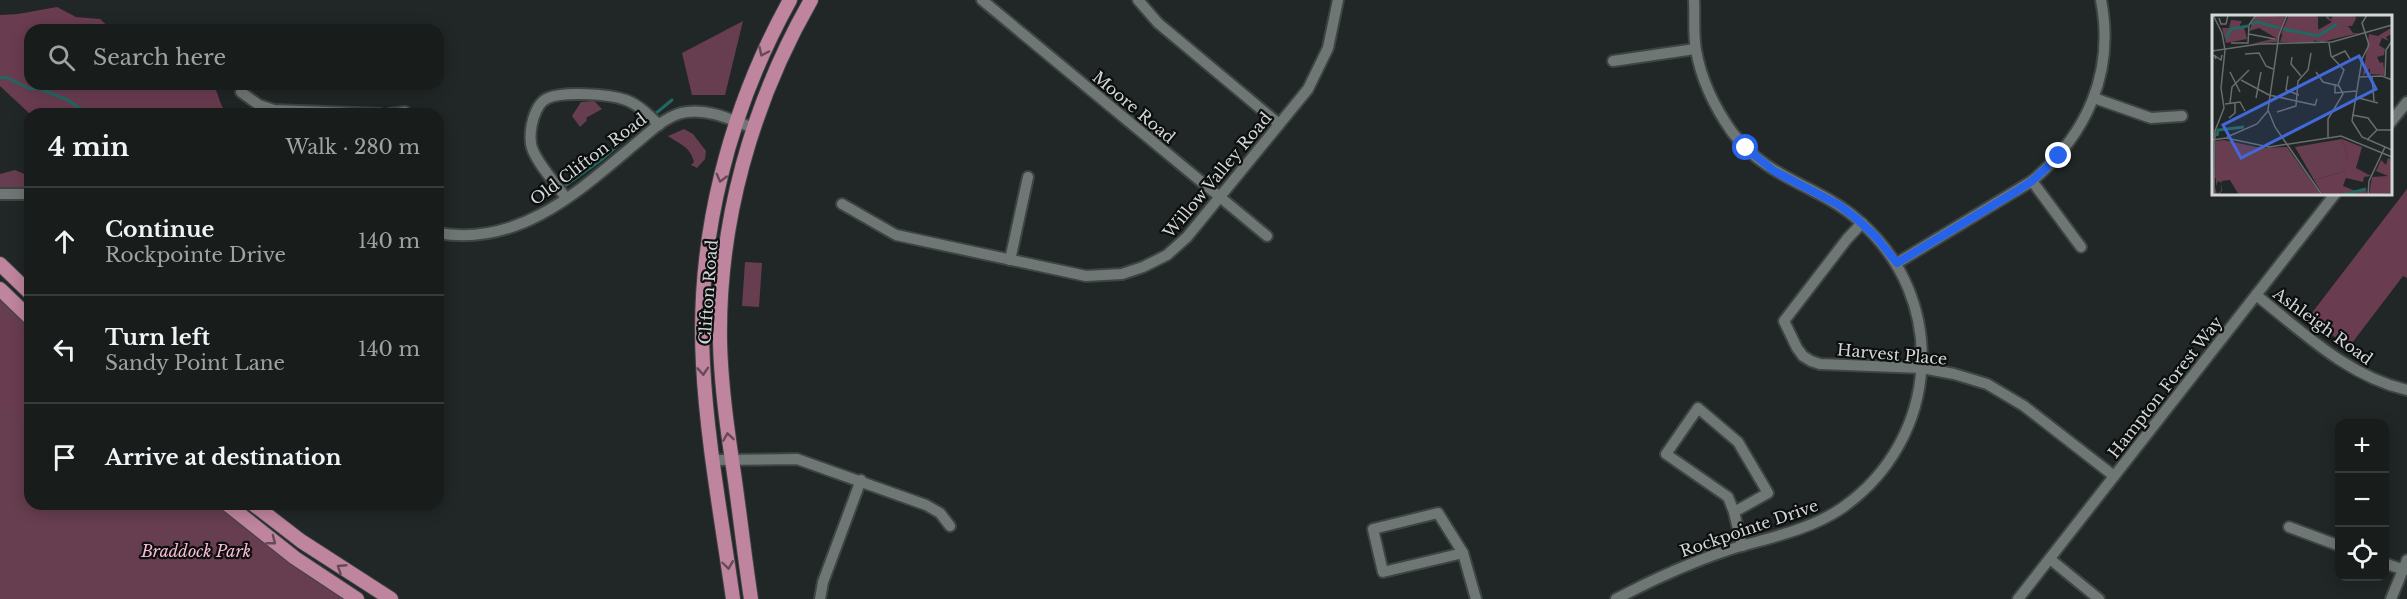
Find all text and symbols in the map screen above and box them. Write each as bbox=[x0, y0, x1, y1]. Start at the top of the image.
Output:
inset map bbox=[2212, 15, 2392, 195]
search box bbox=[24, 24, 444, 90]
icon: search bbox=[45, 41, 78, 74]
text: Search here bbox=[93, 44, 226, 71]
one-way arrow bbox=[759, 46, 771, 57]
street label: Moore Road bbox=[1089, 67, 1180, 147]
street label: Willow Valley Road bbox=[1158, 108, 1276, 243]
street label: Old Clifton Road bbox=[526, 109, 650, 209]
text: 4 min bbox=[48, 131, 129, 163]
route start bbox=[1732, 134, 1758, 160]
text: Walk · 280 m bbox=[286, 135, 420, 159]
route end bbox=[2045, 142, 2071, 168]
one-way arrow bbox=[716, 173, 729, 183]
text: Continue bbox=[105, 216, 214, 243]
icon: ahead bbox=[48, 225, 81, 258]
text: 140 m bbox=[358, 229, 420, 253]
street label: Clifton Road bbox=[694, 239, 722, 345]
text: Rockpointe Drive bbox=[105, 243, 286, 267]
street label: Ashleigh Road bbox=[2268, 283, 2377, 369]
street label: Hampton Forest Way bbox=[2103, 312, 2227, 462]
text: Turn left bbox=[105, 324, 210, 351]
icon: left bbox=[48, 333, 81, 366]
text: 140 m bbox=[358, 337, 420, 361]
street label: Harvest Place bbox=[1836, 339, 1948, 369]
text: Sandy Point Lane bbox=[105, 351, 285, 375]
one-way arrow bbox=[697, 367, 710, 376]
map controls bbox=[2335, 419, 2389, 581]
button: + bbox=[2335, 419, 2389, 473]
one-way arrow bbox=[723, 433, 735, 442]
icon: arrive bbox=[48, 441, 81, 474]
text: Arrive at destination bbox=[105, 444, 342, 471]
button: − bbox=[2335, 473, 2389, 527]
street label: Rockpointe Drive bbox=[1677, 495, 1821, 561]
button: locate bbox=[2335, 527, 2389, 581]
one-way arrow bbox=[266, 533, 277, 544]
park label: Braddock Park bbox=[140, 541, 251, 561]
one-way arrow bbox=[722, 560, 734, 569]
one-way arrow bbox=[337, 564, 347, 576]

